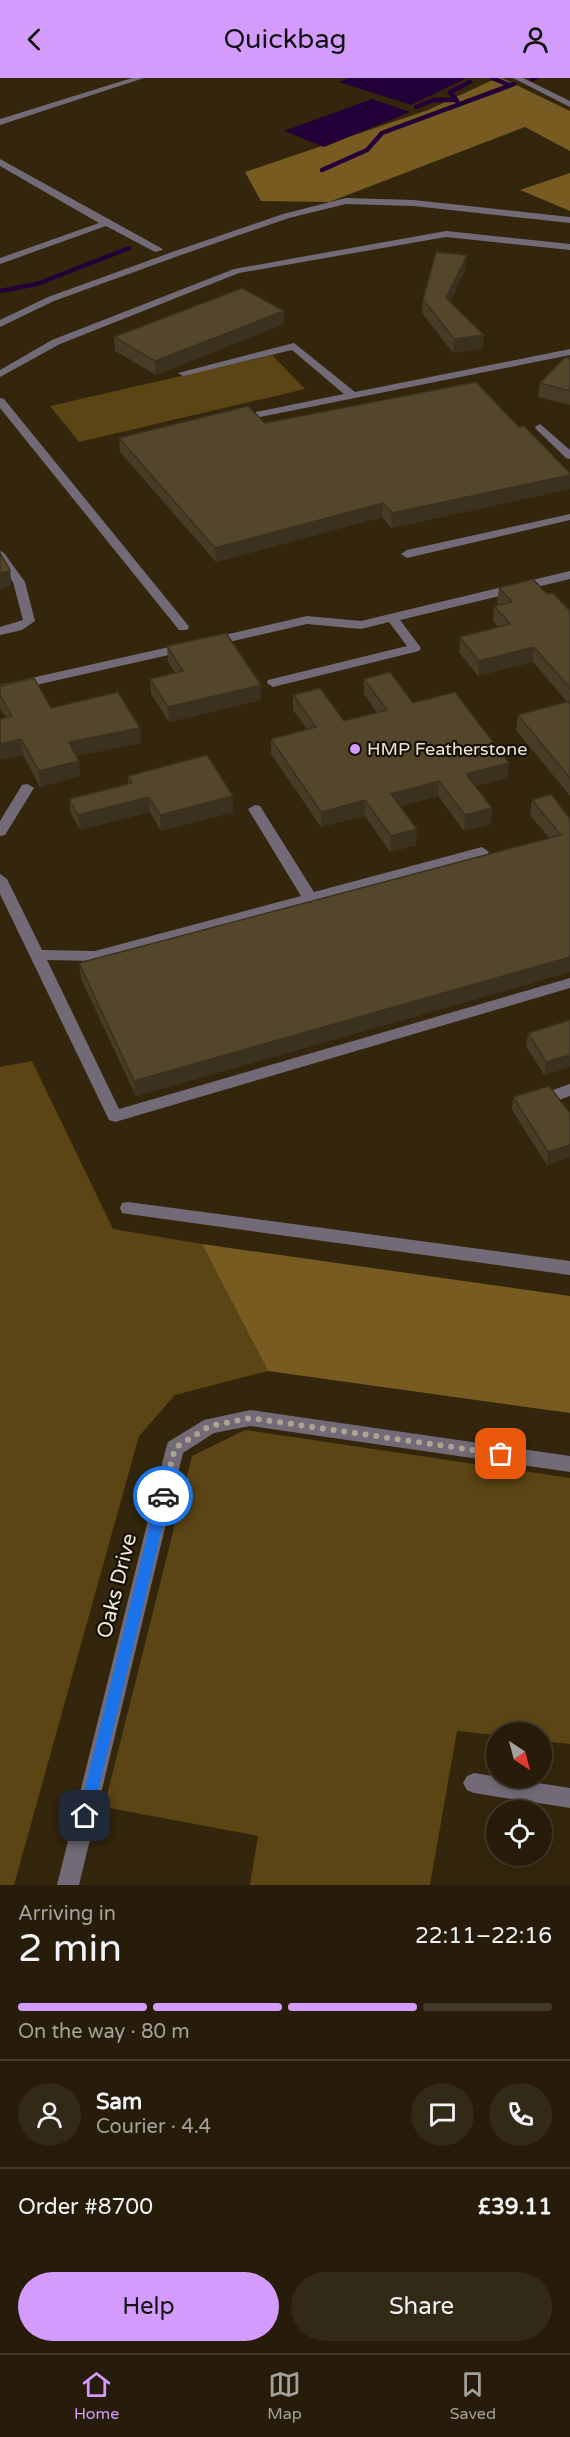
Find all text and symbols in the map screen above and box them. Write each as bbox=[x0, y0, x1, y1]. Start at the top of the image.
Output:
icon: back bbox=[18, 23, 51, 56]
text: Quickbag bbox=[223, 23, 347, 56]
icon: person bbox=[519, 23, 552, 56]
place label: HMP Featherstone bbox=[367, 738, 527, 760]
marker: HMP Featherstone bbox=[348, 742, 362, 756]
pin bbox=[475, 1428, 526, 1479]
icon: bag bbox=[484, 1437, 517, 1470]
courier bbox=[133, 1466, 193, 1526]
icon: car bbox=[147, 1480, 180, 1513]
street label: Oaks Drive bbox=[92, 1531, 142, 1641]
north arrow bbox=[486, 1722, 552, 1788]
map controls bbox=[486, 1722, 552, 1866]
pin bbox=[59, 1790, 110, 1841]
icon: home bbox=[68, 1799, 101, 1832]
button: locate bbox=[486, 1800, 552, 1866]
text: Arriving in bbox=[18, 1902, 116, 1926]
text: 22:11–22:16 bbox=[415, 1923, 552, 1949]
text: 2 min bbox=[18, 1925, 122, 1972]
text: On the way · 80 m bbox=[18, 2020, 190, 2044]
button: person bbox=[18, 2083, 81, 2146]
button: chat bbox=[411, 2083, 474, 2146]
button: phone bbox=[489, 2083, 552, 2146]
text: Sam bbox=[96, 2089, 142, 2115]
text: Courier · 4.4 bbox=[96, 2115, 211, 2139]
text: Order #8700 bbox=[18, 2194, 153, 2220]
text: £39.11 bbox=[478, 2194, 552, 2220]
button: Help bbox=[18, 2272, 279, 2341]
button: Share bbox=[291, 2272, 552, 2341]
tab: Home bbox=[74, 2368, 119, 2424]
tab: Map bbox=[267, 2368, 302, 2424]
tab: Saved bbox=[450, 2368, 496, 2424]

